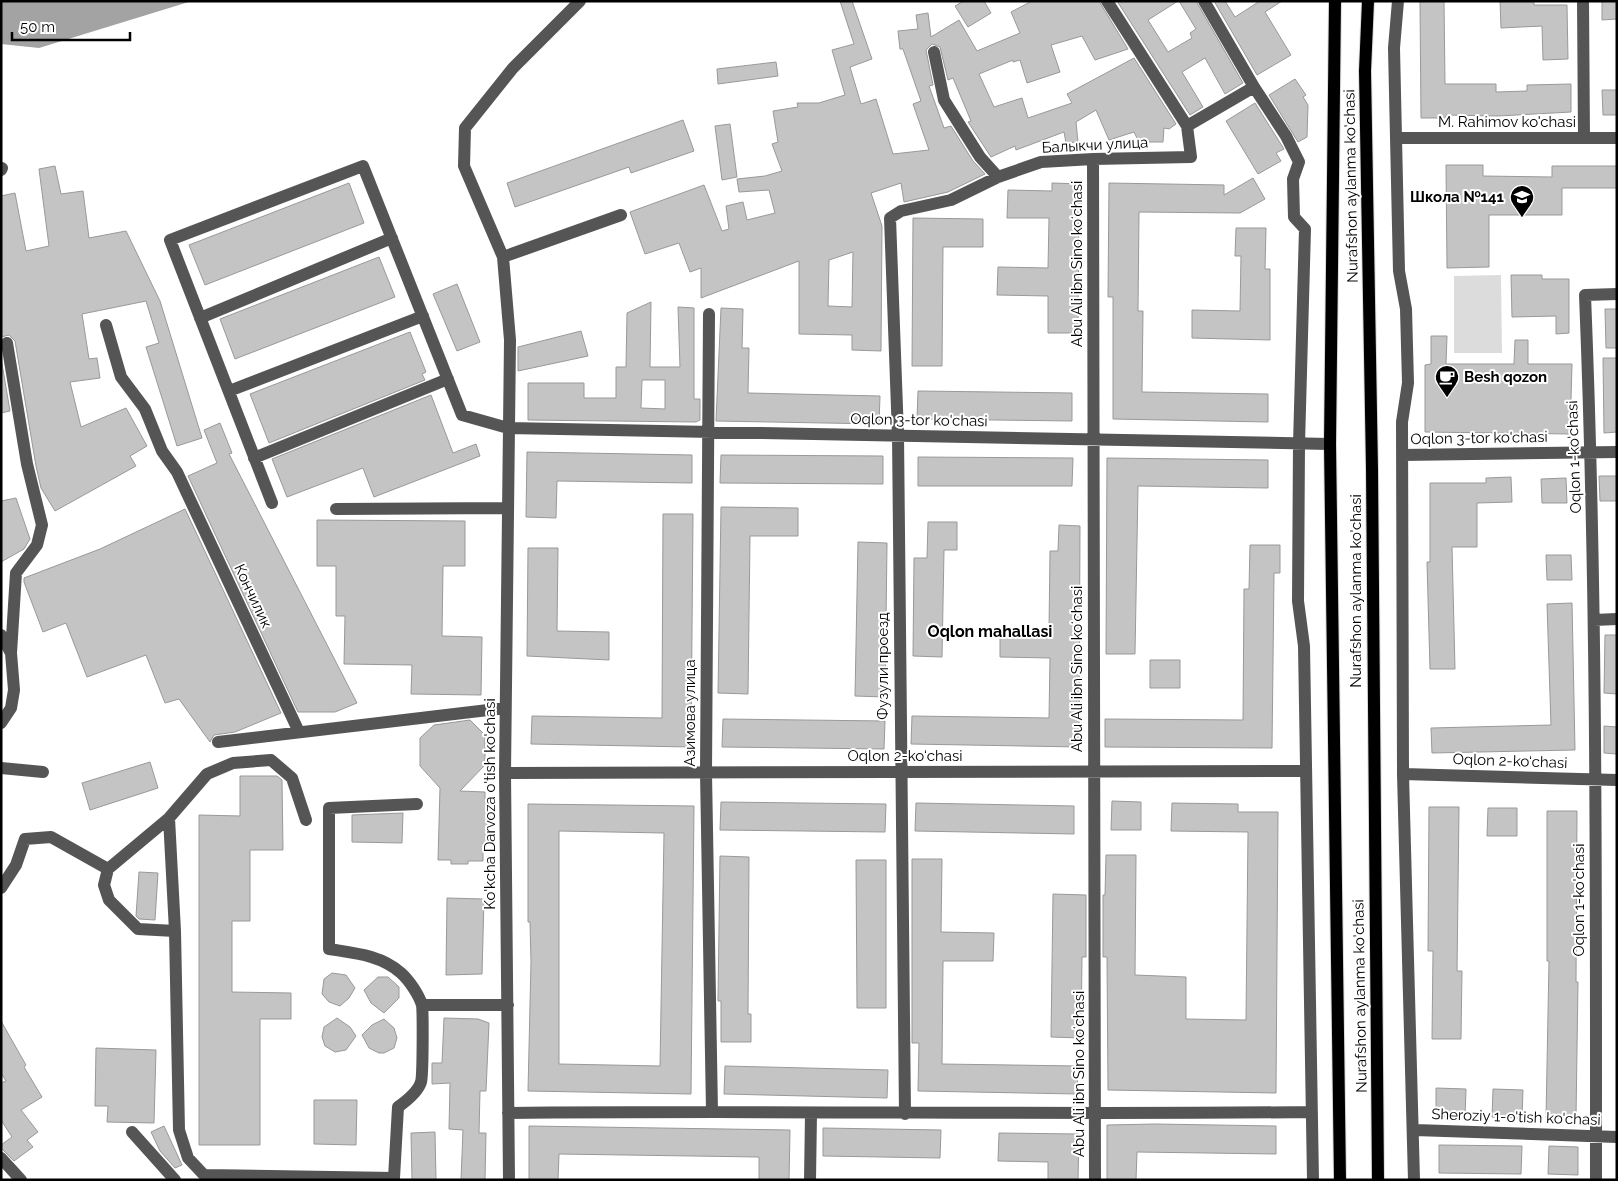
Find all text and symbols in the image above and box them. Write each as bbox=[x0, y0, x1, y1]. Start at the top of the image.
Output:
scale bar bbox=[12, 10, 130, 42]
text: 50 m bbox=[20, 18, 55, 36]
street label: Nurafshon aylanma ko'chasi bbox=[1340, 89, 1362, 283]
street label: M. Rahimov ko'chasi bbox=[1438, 113, 1576, 131]
street label: Балыкчи улица bbox=[1041, 133, 1149, 157]
street label: Abu Ali ibn Sino koʻchasi bbox=[1068, 181, 1086, 347]
school or university icon: Школа №141 bbox=[1509, 184, 1535, 218]
place label: Школа №141 bbox=[1410, 188, 1505, 206]
cafe icon: Besh qozon bbox=[1434, 364, 1460, 398]
place label: Besh qozon bbox=[1464, 368, 1547, 386]
street label: Oqlon 1-ko'chasi bbox=[1563, 400, 1585, 514]
street label: Oqlon 3-tor ko'chasi bbox=[850, 410, 988, 430]
street label: Oqlon 3-tor ko'chasi bbox=[1410, 428, 1548, 448]
street label: Nurafshon aylanma ko'chasi bbox=[1347, 494, 1365, 688]
street label: Кончилик bbox=[230, 561, 276, 631]
street label: Abu Ali ibn Sino koʻchasi bbox=[1068, 586, 1086, 752]
street label: Фузули проезд bbox=[874, 612, 892, 720]
district label: Oqlon mahallasi bbox=[928, 622, 1052, 641]
street label: Азимова улица bbox=[681, 659, 699, 767]
street label: Ko'kcha Darvoza o'tish ko'chasi bbox=[481, 698, 499, 910]
street label: Oqlon 2-ko‘chasi bbox=[848, 747, 962, 765]
street label: Oqlon 2-ko‘chasi bbox=[1452, 750, 1568, 772]
street label: Oqlon 1-ko'chasi bbox=[1570, 843, 1588, 957]
street label: Nurafshon aylanma ko'chasi bbox=[1349, 899, 1371, 1093]
street label: Abu Ali ibn Sino koʻchasi bbox=[1070, 991, 1088, 1157]
street label: Sheroziy 1-o'tish ko'chasi bbox=[1431, 1105, 1601, 1129]

